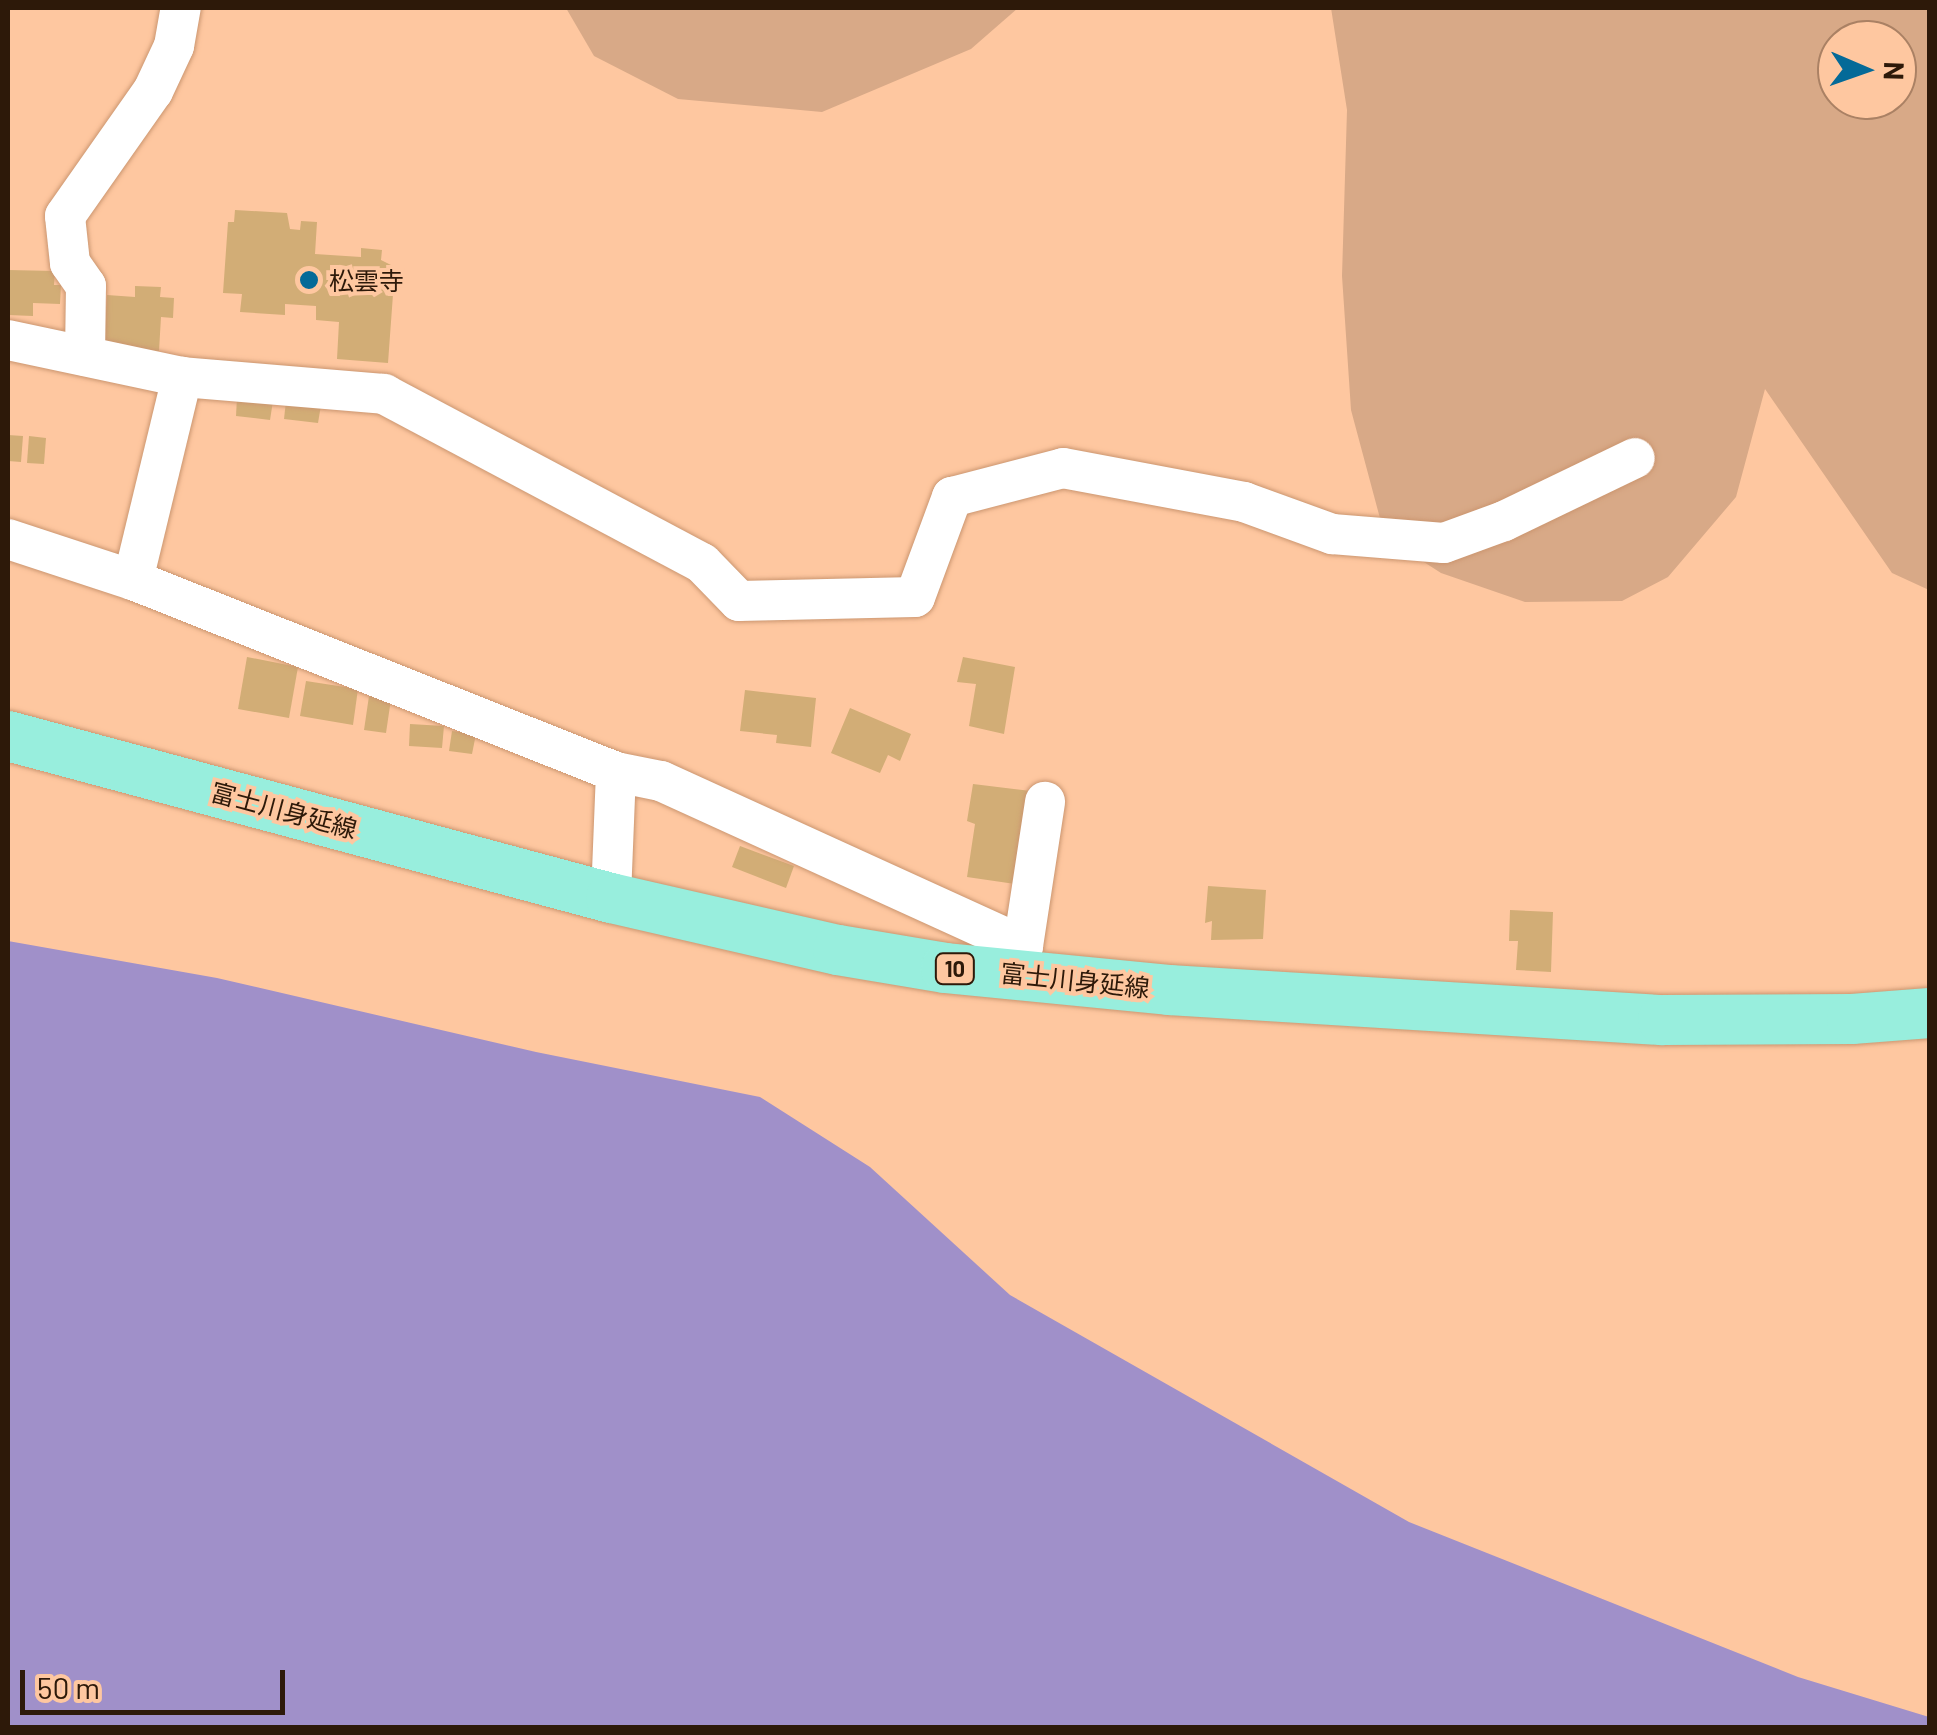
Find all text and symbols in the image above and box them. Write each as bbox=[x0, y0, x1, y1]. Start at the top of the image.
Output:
north arrow bbox=[1817, 20, 1917, 120]
text: N bbox=[1878, 61, 1912, 81]
place label: 松雲寺 bbox=[329, 265, 404, 295]
marker: 松雲寺 bbox=[298, 269, 320, 291]
street label: 富士川身延線 bbox=[208, 776, 360, 844]
road number: 10 bbox=[932, 952, 978, 986]
street label: 富士川身延線 bbox=[999, 957, 1151, 1003]
scale bar bbox=[25, 1650, 290, 1712]
text: 50 m bbox=[37, 1669, 100, 1705]

